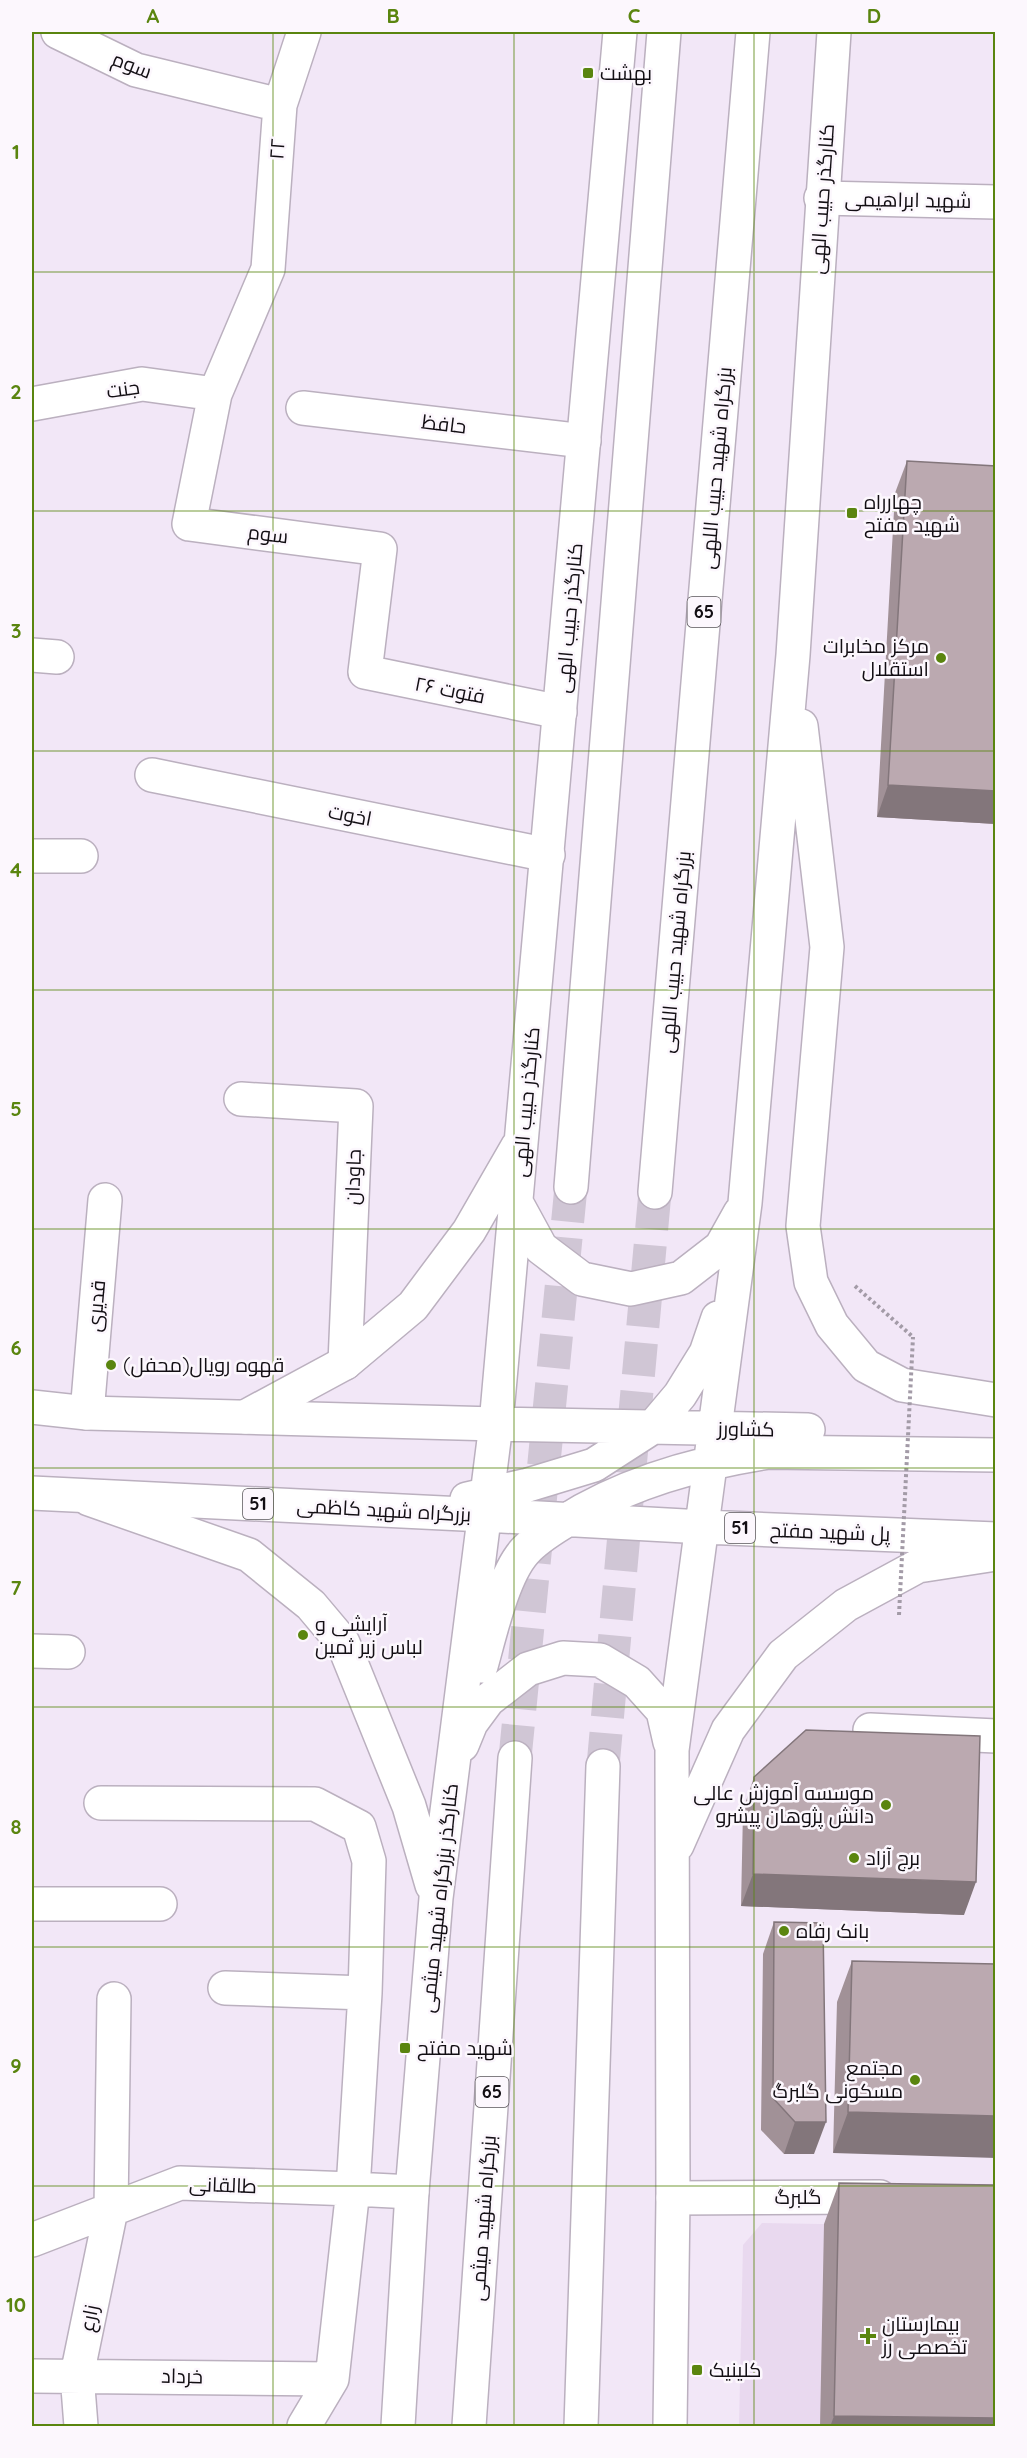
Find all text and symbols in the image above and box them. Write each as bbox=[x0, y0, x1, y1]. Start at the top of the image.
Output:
text: A bbox=[147, 3, 160, 28]
text: B bbox=[386, 3, 400, 28]
text: C bbox=[628, 3, 641, 28]
text: D bbox=[867, 3, 881, 28]
street label: سوم bbox=[108, 46, 156, 85]
place label: بهشت bbox=[600, 60, 652, 86]
marker: بهشت bbox=[581, 66, 595, 80]
street label: کنارگذر حبیب الهی bbox=[804, 123, 840, 275]
street label: ۲۲ bbox=[263, 138, 290, 160]
text: 1 bbox=[12, 139, 20, 164]
street label: شهید ابراهیمی bbox=[844, 186, 972, 214]
street label: بزرگراه شهید حبیب اللهی bbox=[694, 366, 738, 570]
street label: جنت bbox=[105, 374, 141, 403]
text: 2 bbox=[10, 379, 22, 404]
street label: حافظ bbox=[420, 408, 468, 439]
place label: چهارراه شهید مفتح bbox=[864, 489, 960, 539]
marker: چهارراه شهید مفتح bbox=[845, 506, 859, 520]
street label: سوم bbox=[246, 519, 290, 550]
street label: کنارگذر حبیب الهی bbox=[549, 542, 589, 694]
road number: 65 bbox=[688, 597, 720, 627]
text: 3 bbox=[11, 618, 21, 643]
place label: مرکز مخابرات استقلال bbox=[823, 633, 929, 682]
marker: مرکز مخابرات استقلال bbox=[934, 651, 948, 665]
street label: فتوت ۲۶ bbox=[413, 670, 487, 709]
street label: اخوت bbox=[326, 798, 374, 831]
street label: بزرگراه شهید حبیب اللهی bbox=[653, 850, 697, 1054]
text: 4 bbox=[10, 857, 22, 882]
street label: کنارگذر حبیب الهی bbox=[506, 1026, 546, 1178]
text: 5 bbox=[10, 1096, 22, 1121]
street label: جاودان bbox=[339, 1148, 367, 1206]
street label: قدیری bbox=[81, 1279, 111, 1333]
text: 6 bbox=[10, 1335, 22, 1360]
place label: قهوه رویال(محفل) bbox=[123, 1352, 284, 1378]
marker: قهوه رویال(محفل) bbox=[104, 1358, 118, 1372]
street label: کشاورز bbox=[716, 1415, 775, 1441]
road number: 51 bbox=[243, 1489, 273, 1519]
street label: بزرگراه شهید کاظمی bbox=[296, 1492, 472, 1528]
road number: 51 bbox=[725, 1513, 755, 1543]
street label: پل شهید مفتح bbox=[769, 1517, 891, 1548]
text: 7 bbox=[11, 1575, 22, 1600]
place label: آرایشی و لباس زیر ثمین bbox=[315, 1611, 423, 1660]
marker: آرایشی و لباس زیر ثمین bbox=[296, 1628, 310, 1642]
place label: موسسه آموزش عالی دانش پژوهان پیشرو bbox=[693, 1780, 874, 1829]
street label: کنارگذر بزرگراه شهید میثمی bbox=[414, 1782, 464, 2014]
marker: موسسه آموزش عالی دانش پژوهان پیشرو bbox=[879, 1798, 893, 1812]
text: 8 bbox=[11, 1814, 22, 1839]
place label: برج آزاد bbox=[866, 1845, 920, 1872]
marker: برج آزاد bbox=[847, 1851, 861, 1865]
place label: بانک رفاه bbox=[796, 1918, 869, 1943]
marker: بانک رفاه bbox=[777, 1924, 791, 1938]
place label: شهید مفتح bbox=[417, 2035, 513, 2062]
marker: شهید مفتح bbox=[398, 2041, 412, 2055]
text: 9 bbox=[10, 2053, 22, 2078]
place label: مجتمع مسکونی گلبرگ bbox=[773, 2055, 903, 2104]
marker: مجتمع مسکونی گلبرگ bbox=[908, 2073, 922, 2087]
road number: 65 bbox=[476, 2077, 508, 2107]
street label: بزرگراه شهید میثمی bbox=[464, 2134, 502, 2302]
street label: طالقانی bbox=[189, 2171, 257, 2199]
street label: گلبرگ bbox=[774, 2184, 822, 2209]
text: 10 bbox=[6, 2292, 26, 2317]
street label: زارع bbox=[73, 2302, 105, 2334]
place label: بیمارستان تخصصی رز bbox=[881, 2311, 968, 2360]
marker: بیمارستان تخصصی رز bbox=[859, 2327, 877, 2345]
place label: کلینیک bbox=[709, 2357, 762, 2382]
street label: خرداد bbox=[161, 2363, 203, 2388]
marker: کلینیک bbox=[690, 2363, 704, 2377]

